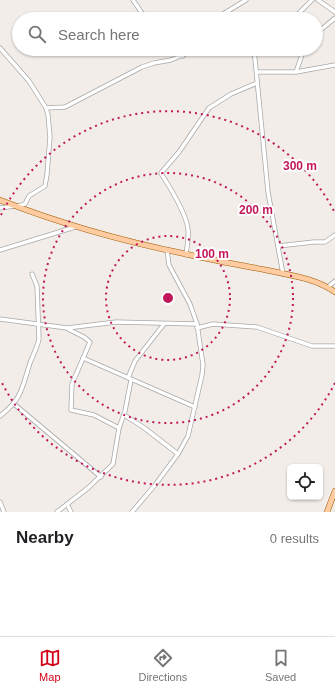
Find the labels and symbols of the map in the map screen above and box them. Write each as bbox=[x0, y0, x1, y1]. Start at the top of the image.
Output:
text: 300 m bbox=[283, 159, 317, 173]
text: 200 m bbox=[239, 203, 273, 217]
text: 100 m bbox=[195, 247, 229, 261]
centre of rings bbox=[161, 291, 175, 305]

